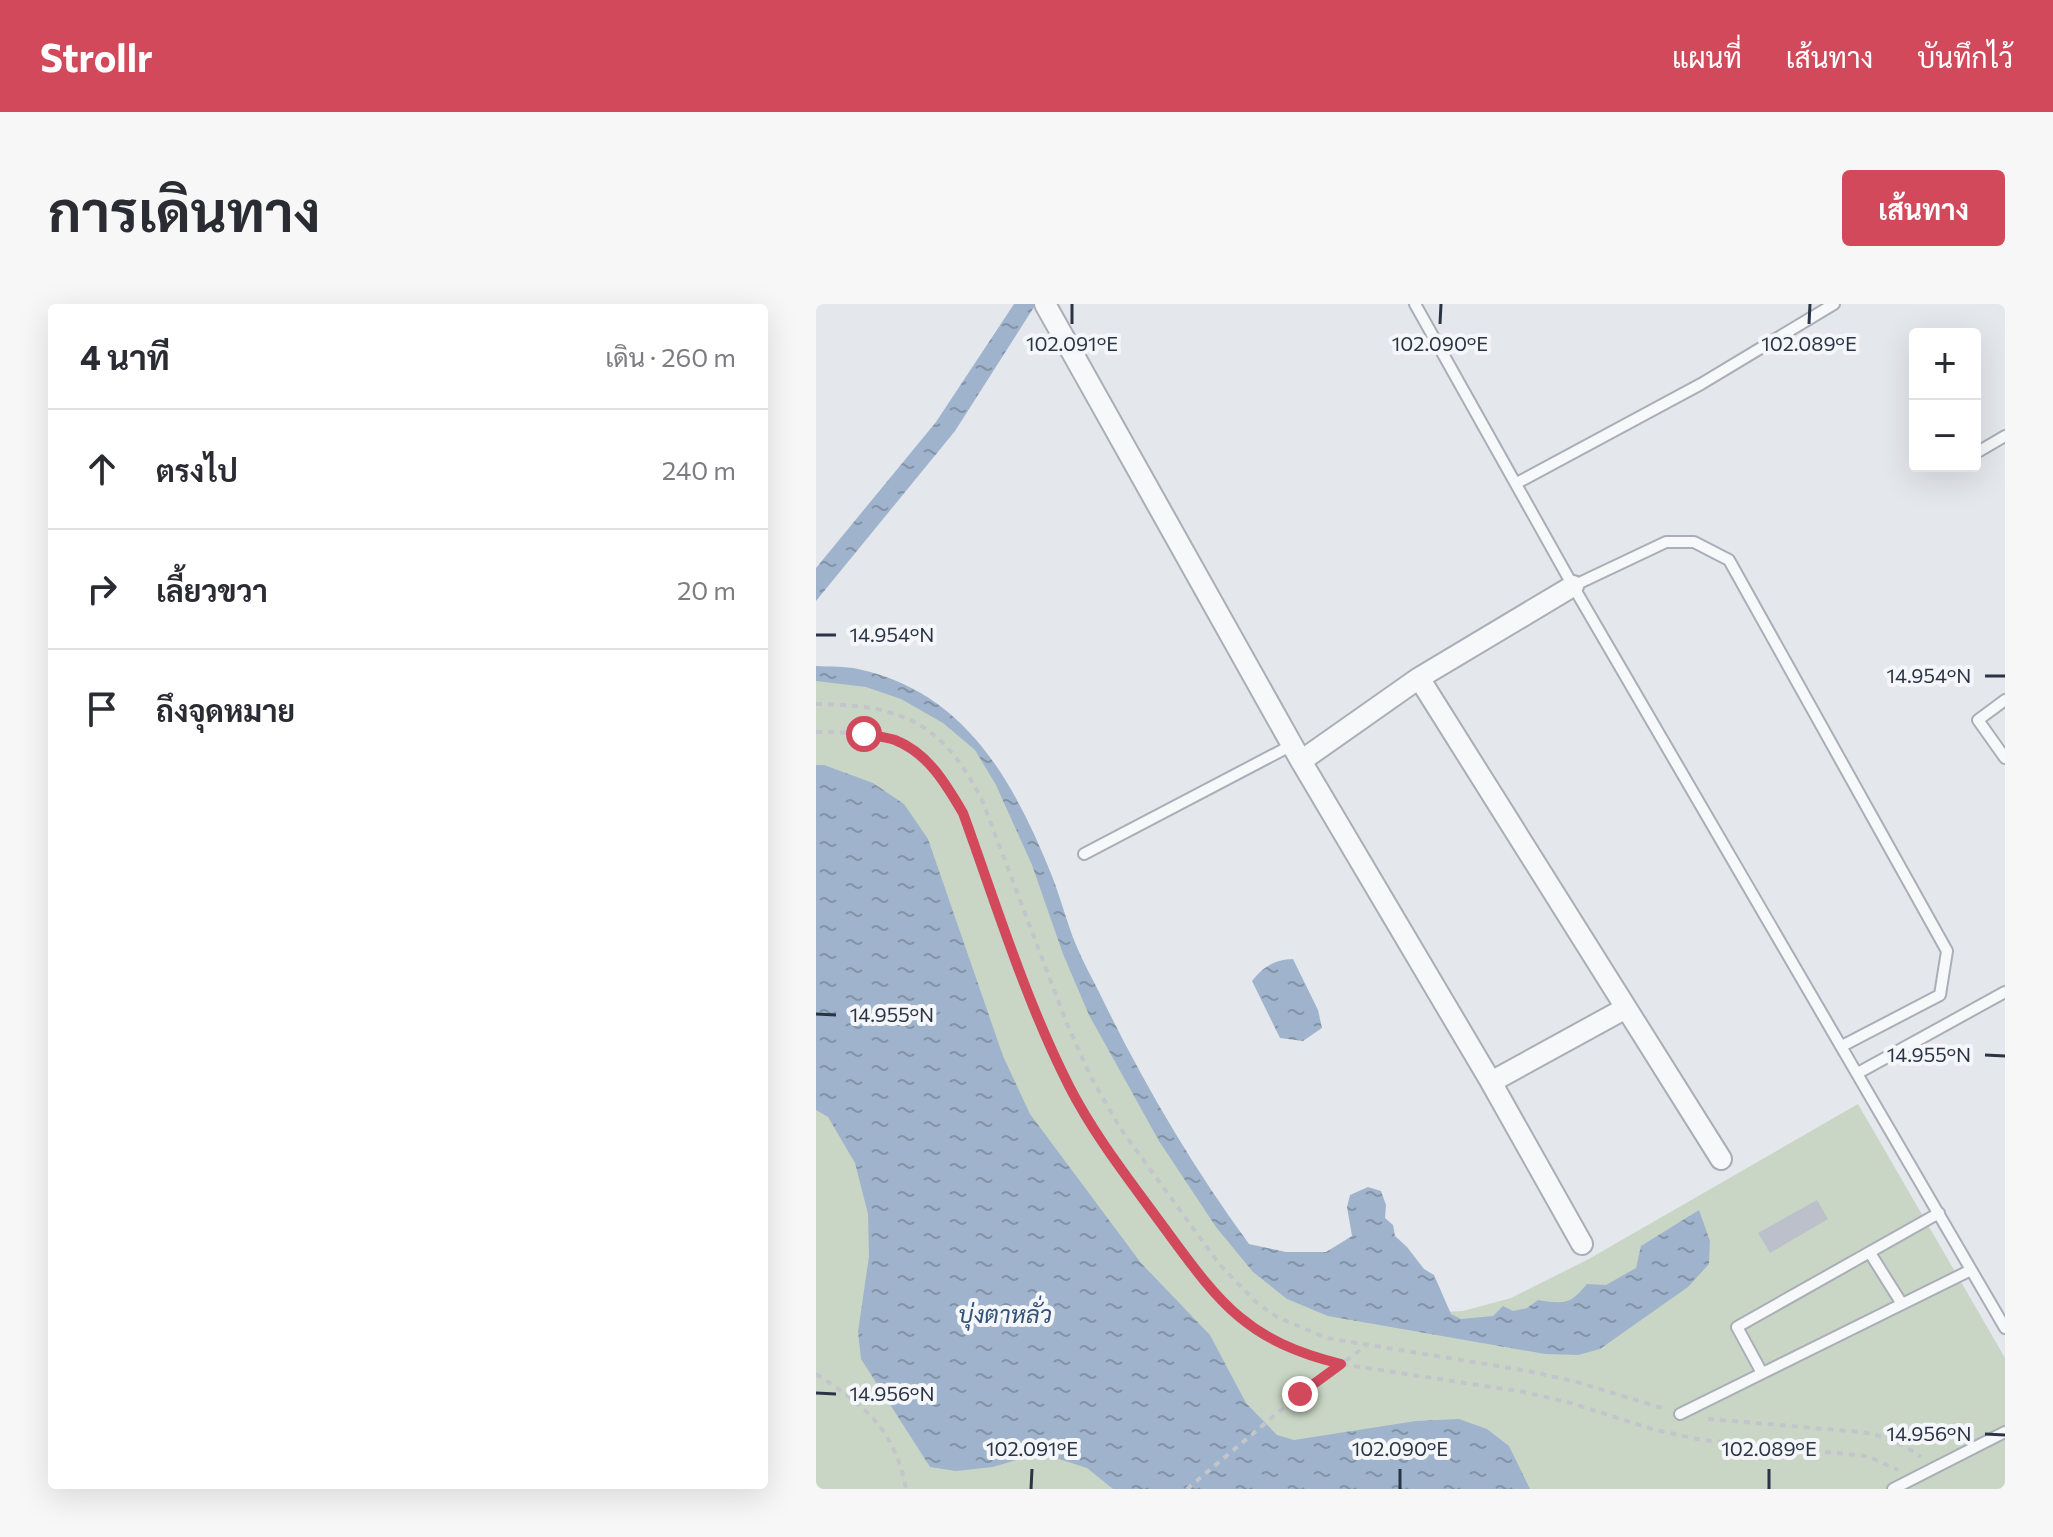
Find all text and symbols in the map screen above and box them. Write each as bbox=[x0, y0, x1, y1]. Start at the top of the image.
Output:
text: Strollr bbox=[40, 33, 153, 80]
text: แผนที่ bbox=[1672, 40, 1742, 74]
text: เส้นทาง bbox=[1786, 40, 1873, 74]
text: บันทึกไว้ bbox=[1917, 40, 2013, 74]
button: เส้นทาง bbox=[1842, 170, 2005, 246]
text: การเดินทาง bbox=[48, 175, 320, 244]
map controls bbox=[1909, 328, 1981, 472]
button: + bbox=[1909, 328, 1981, 400]
text: 102.091°E bbox=[1026, 331, 1118, 355]
text: 102.090°E bbox=[1392, 331, 1488, 355]
text: 102.089°E bbox=[1761, 331, 1857, 355]
text: 4 นาที bbox=[80, 335, 170, 377]
text: เดิน · 260 m bbox=[605, 341, 736, 372]
button: − bbox=[1909, 400, 1981, 472]
icon: ahead bbox=[80, 447, 124, 491]
text: ตรงไป bbox=[156, 451, 238, 488]
text: 240 m bbox=[662, 454, 736, 485]
icon: right bbox=[80, 567, 124, 611]
text: เลี้ยวขวา bbox=[156, 571, 268, 608]
text: 20 m bbox=[677, 574, 736, 605]
text: 14.954°N bbox=[850, 622, 934, 646]
text: 14.954°N bbox=[1887, 663, 1971, 687]
icon: arrive bbox=[80, 687, 124, 731]
text: ถึงจุดหมาย bbox=[156, 691, 295, 728]
route start bbox=[846, 716, 882, 752]
text: 14.955°N bbox=[850, 1002, 934, 1026]
text: 14.955°N bbox=[1887, 1042, 1971, 1066]
water label: บุ่งตาหลั่ว bbox=[958, 1295, 1052, 1331]
route end bbox=[1282, 1376, 1318, 1412]
text: 14.956°N bbox=[850, 1381, 935, 1405]
text: 14.956°N bbox=[1887, 1421, 1972, 1445]
text: 102.091°E bbox=[986, 1436, 1078, 1460]
text: 102.090°E bbox=[1352, 1436, 1448, 1460]
text: 102.089°E bbox=[1721, 1436, 1817, 1460]

